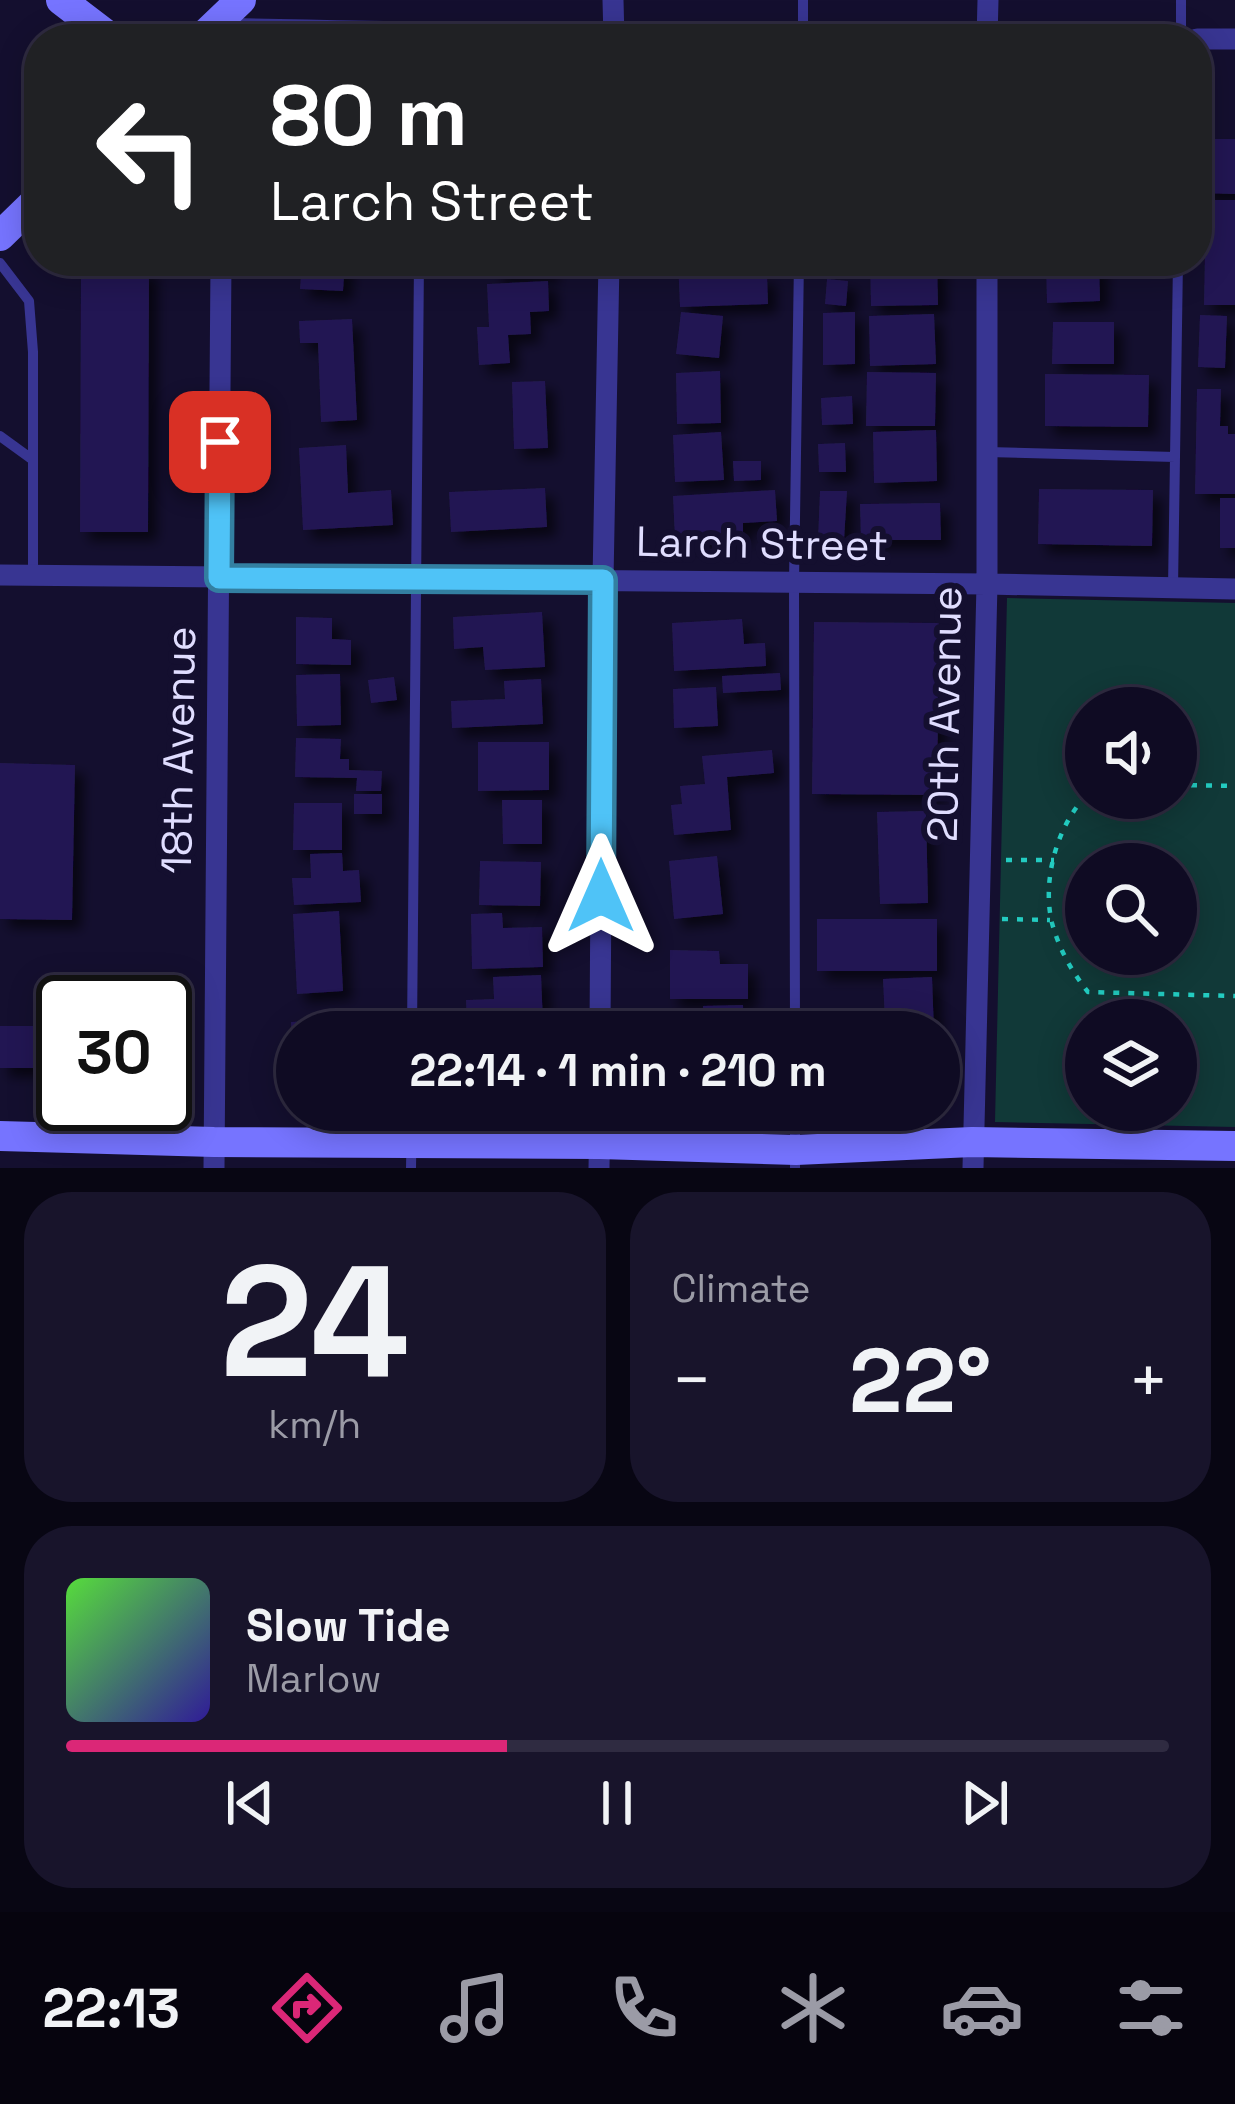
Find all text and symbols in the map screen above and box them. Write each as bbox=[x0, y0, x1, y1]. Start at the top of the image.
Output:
text: 80 m bbox=[270, 62, 468, 170]
icon: left bbox=[72, 72, 228, 228]
text: Larch Street bbox=[270, 167, 594, 236]
pin bbox=[169, 391, 271, 493]
icon: arrive bbox=[187, 409, 253, 475]
street label: Larch Street bbox=[635, 515, 889, 572]
street label: 20th Avenue bbox=[916, 586, 973, 842]
street label: 18th Avenue bbox=[150, 626, 207, 874]
map controls bbox=[1065, 687, 1197, 1131]
button: sound bbox=[1065, 687, 1197, 819]
position arrow bbox=[538, 833, 664, 959]
button: search bbox=[1065, 843, 1197, 975]
speed limit sign: 30 bbox=[36, 975, 192, 1131]
button: layers bbox=[1065, 999, 1197, 1131]
text: 22:14 · 1 min · 210 m bbox=[409, 1042, 827, 1099]
text: 24 bbox=[220, 1222, 409, 1422]
text: Climate bbox=[672, 1264, 811, 1313]
text: 22° bbox=[849, 1323, 991, 1438]
text: − bbox=[672, 1338, 712, 1422]
text: + bbox=[1128, 1338, 1169, 1422]
text: km/h bbox=[268, 1400, 361, 1449]
text: Slow Tide bbox=[246, 1597, 451, 1654]
text: Marlow bbox=[246, 1654, 381, 1703]
icon: previous bbox=[217, 1770, 283, 1836]
icon: pause bbox=[584, 1770, 650, 1836]
icon: next bbox=[952, 1770, 1018, 1836]
icon: directions bbox=[265, 1966, 349, 2050]
icon: music bbox=[433, 1966, 517, 2050]
icon: phone bbox=[602, 1966, 686, 2050]
icon: climate bbox=[771, 1966, 855, 2050]
icon: car bbox=[940, 1966, 1024, 2050]
icon: filters bbox=[1109, 1966, 1193, 2050]
text: 22:13 bbox=[42, 1974, 180, 2043]

